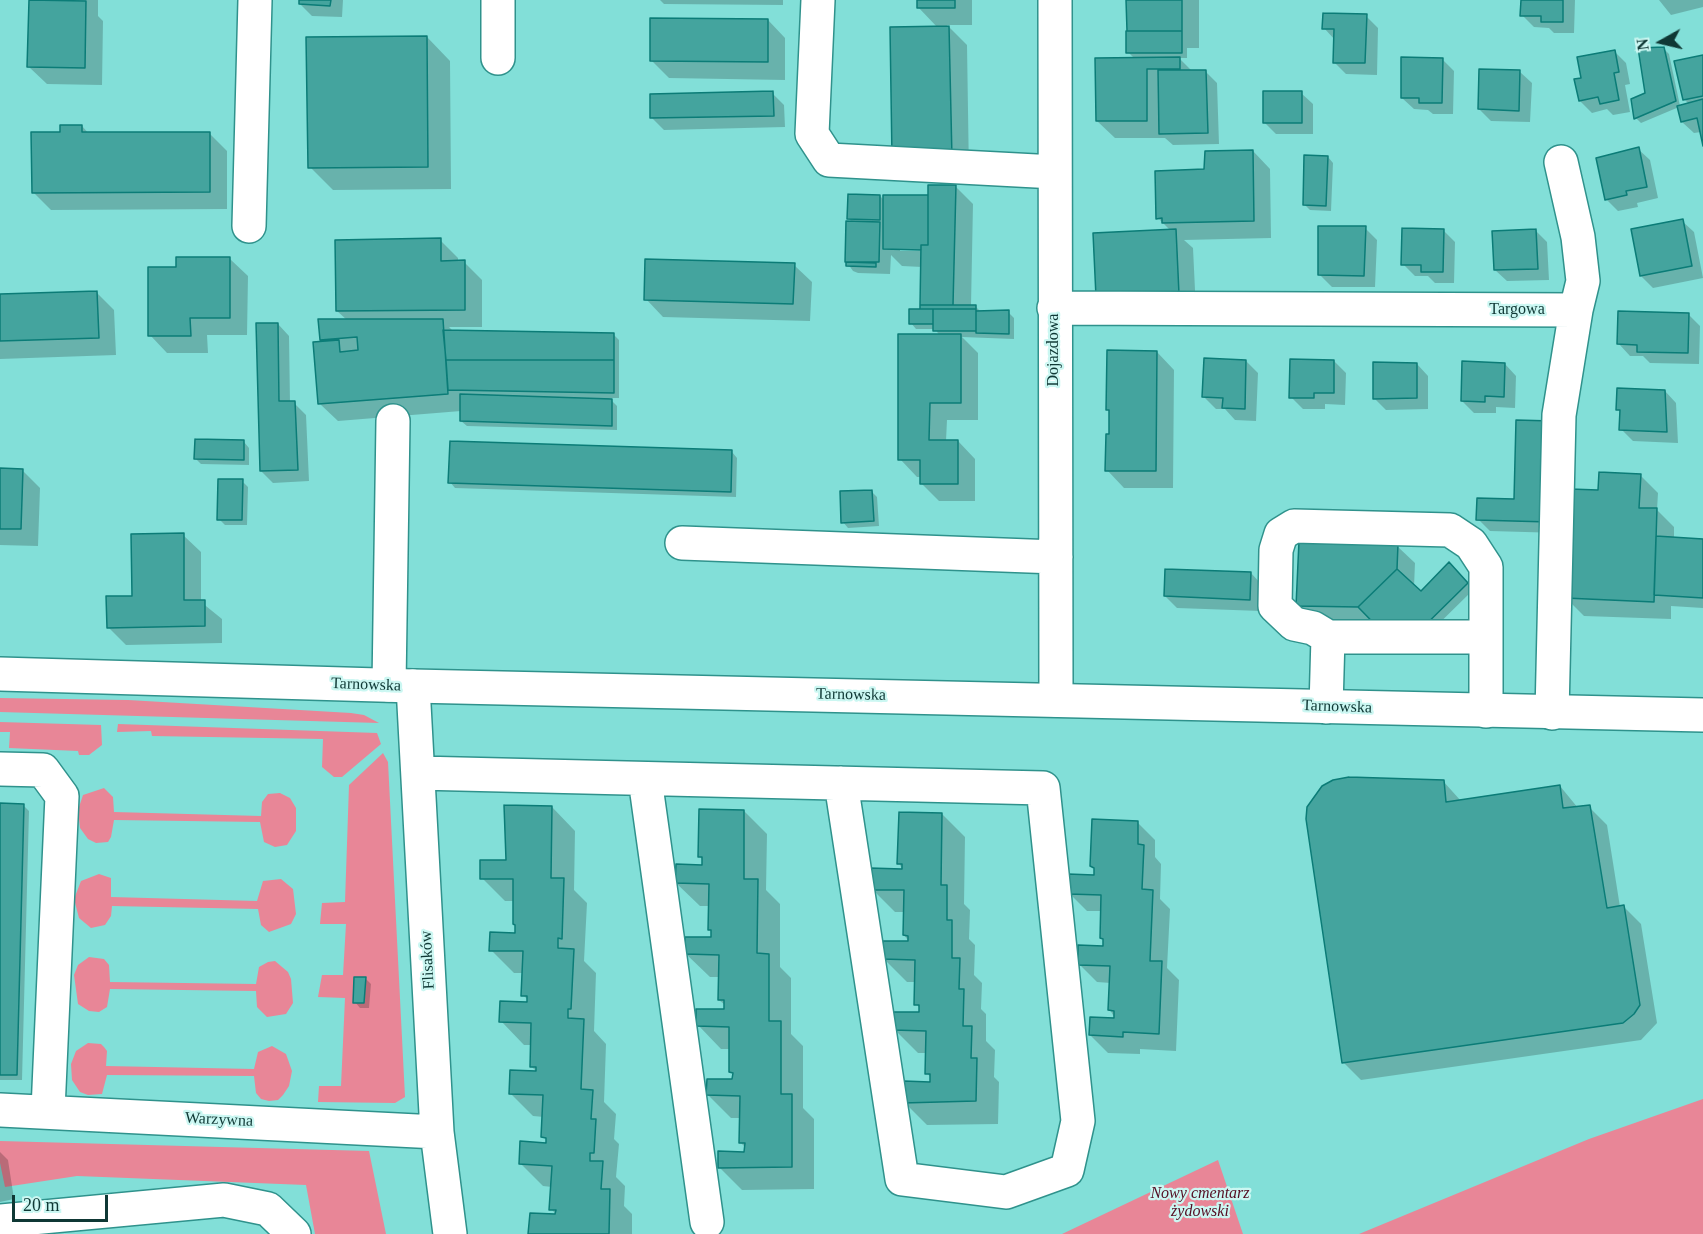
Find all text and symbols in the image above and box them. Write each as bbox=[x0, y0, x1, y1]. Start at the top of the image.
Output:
north arrow bbox=[1631, 12, 1691, 72]
text: N bbox=[1633, 38, 1652, 51]
street label: Targowa bbox=[1489, 300, 1545, 320]
street label: Dojazdowa bbox=[1044, 314, 1064, 386]
street label: Tarnowska bbox=[331, 674, 401, 696]
street label: Tarnowska bbox=[816, 685, 886, 705]
street label: Tarnowska bbox=[1302, 696, 1372, 718]
street label: Flisaków bbox=[417, 930, 439, 990]
street label: Warzywna bbox=[185, 1109, 253, 1131]
scale bar bbox=[15, 1183, 111, 1221]
park label: Nowy cmentarz żydowski bbox=[1150, 1184, 1250, 1222]
text: 20 m bbox=[23, 1195, 60, 1215]

